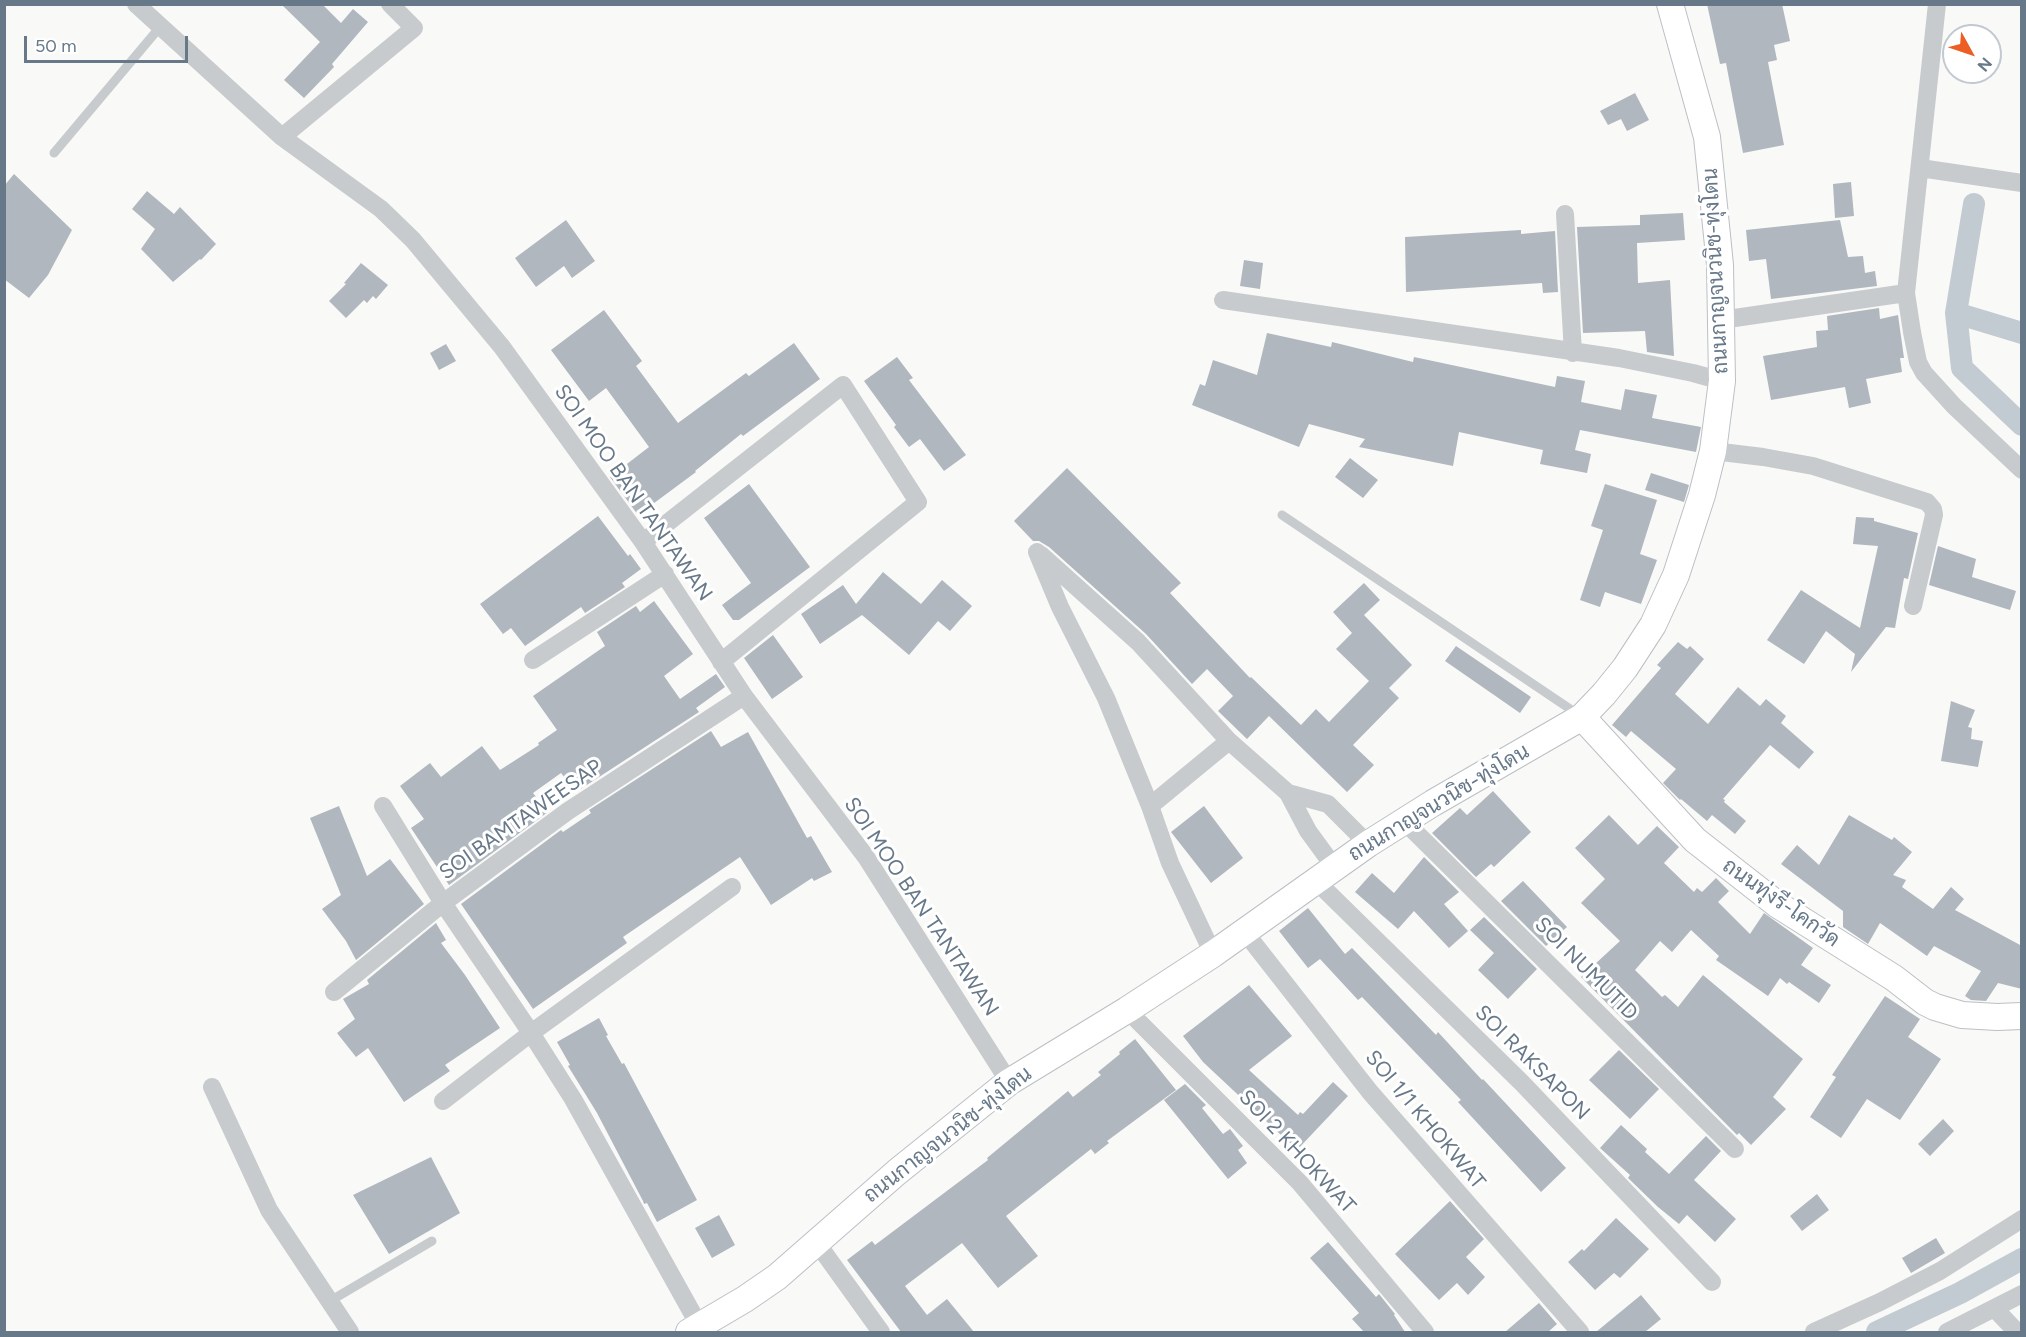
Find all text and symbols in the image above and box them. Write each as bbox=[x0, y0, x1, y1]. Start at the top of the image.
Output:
scale bar bbox=[27, 24, 190, 62]
north arrow bbox=[1942, 24, 2002, 84]
text: 50 m bbox=[35, 35, 77, 57]
text: N bbox=[1973, 54, 1996, 75]
street label: ถนนกาญจนวนิช-ทุ่งโดน bbox=[1698, 167, 1734, 375]
street label: SOI MOO BAN TANTAWAN bbox=[549, 380, 717, 606]
street label: ถนนกาญจนวนิช-ทุ่งโดน bbox=[1344, 739, 1534, 867]
street label: SOI BAMTAWEESAP bbox=[435, 754, 607, 886]
street label: SOI MOO BAN TANTAWAN bbox=[838, 793, 1004, 1021]
street label: ถนนทุ่งรี-โคกวัด bbox=[1718, 853, 1844, 953]
street label: SOI NUMUTID bbox=[1529, 912, 1643, 1026]
street label: SOI RAKSAPON bbox=[1469, 1000, 1595, 1126]
street label: SOI 1/1 KHOKWAT bbox=[1360, 1045, 1490, 1195]
street label: ถนนกาญจนวนิช-ทุ่งโดน bbox=[859, 1062, 1037, 1208]
street label: SOI 2 KHOKWAT bbox=[1233, 1085, 1361, 1219]

